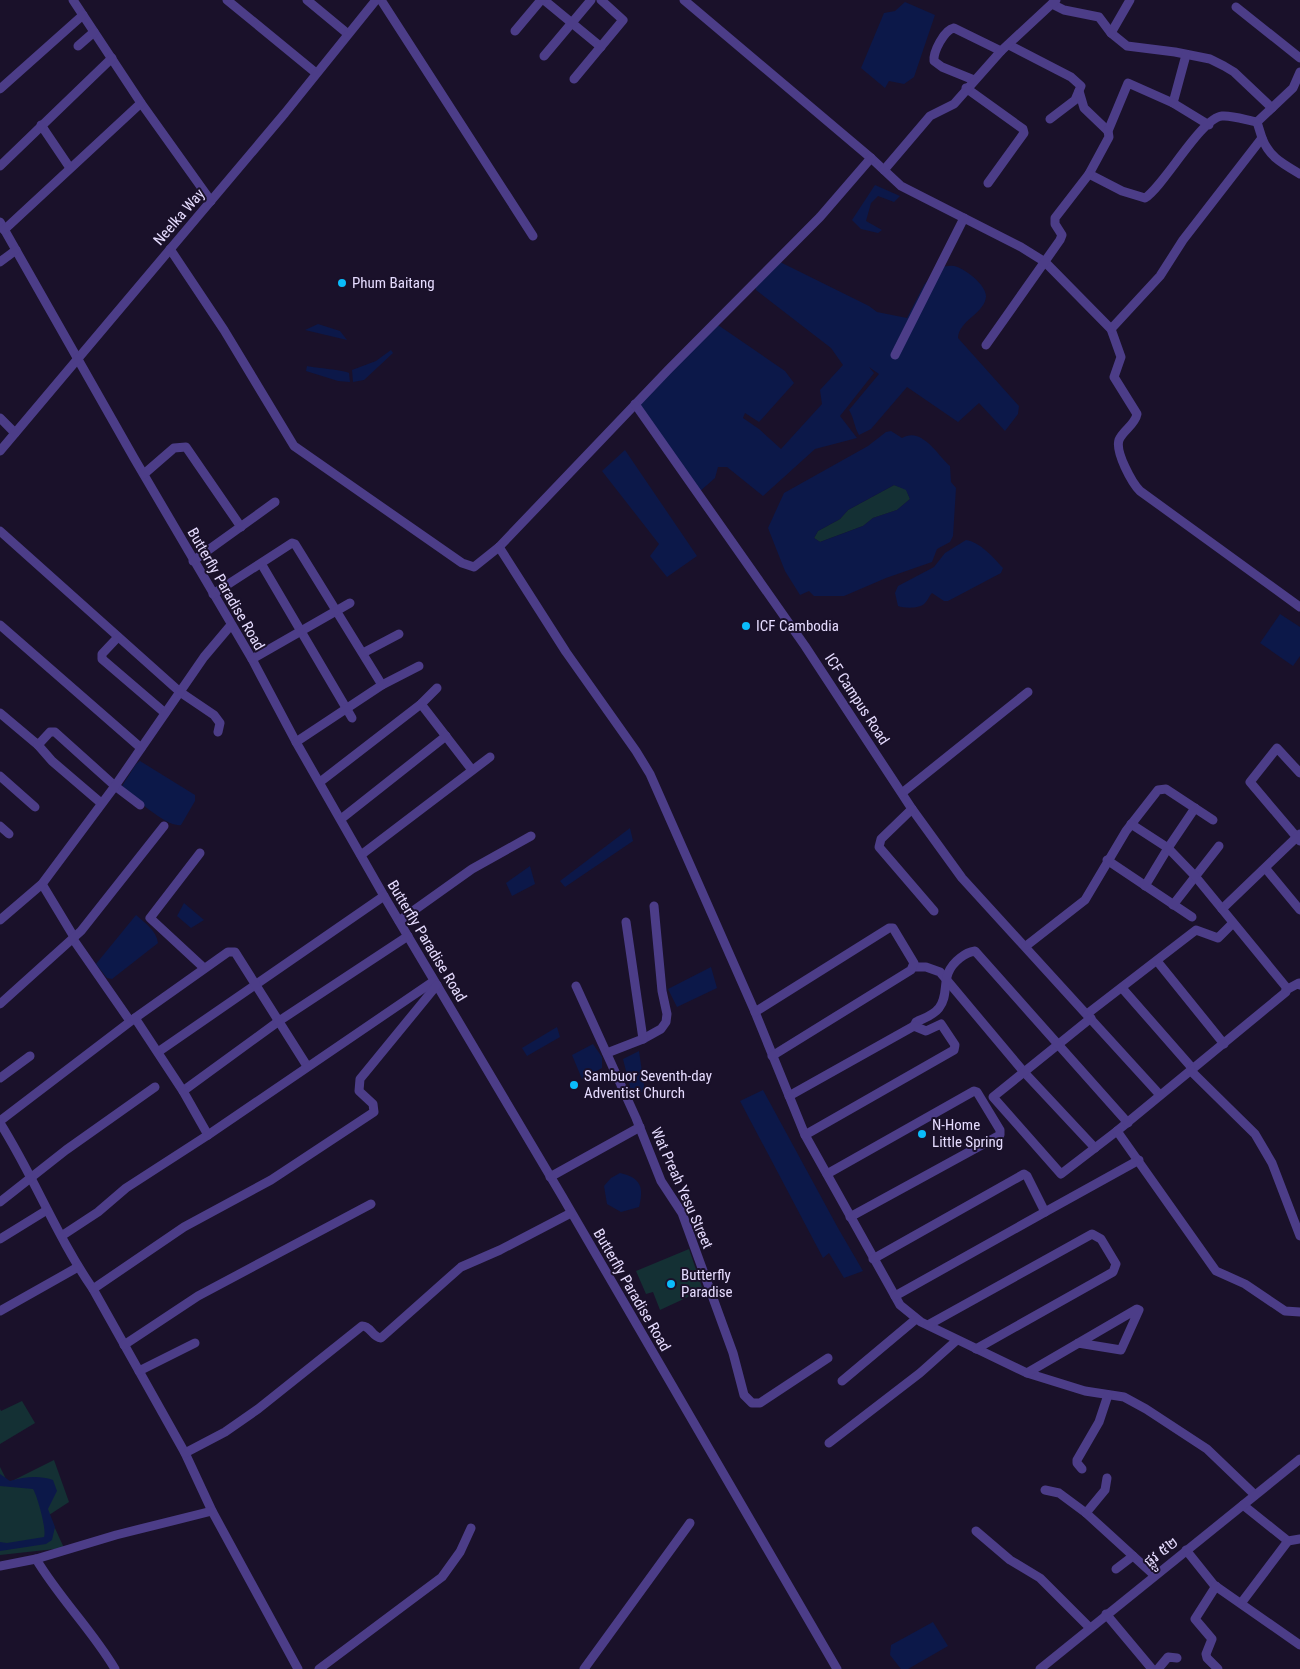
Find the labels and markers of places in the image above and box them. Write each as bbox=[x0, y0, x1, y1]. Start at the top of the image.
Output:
place label: Phum Baitang bbox=[352, 274, 435, 292]
marker: Phum Baitang bbox=[336, 277, 348, 289]
place label: ICF Cambodia bbox=[756, 617, 839, 635]
marker: ICF Cambodia bbox=[740, 620, 752, 632]
place label: Sambuor Seventh-day Adventist Church bbox=[584, 1067, 712, 1102]
marker: Sambuor Seventh-day Adventist Church bbox=[568, 1079, 580, 1091]
place label: N-Home Little Spring bbox=[932, 1116, 1003, 1151]
marker: N-Home Little Spring bbox=[916, 1128, 928, 1140]
place label: Butterfly Paradise bbox=[681, 1266, 733, 1301]
marker: Butterfly Paradise bbox=[665, 1278, 677, 1290]

